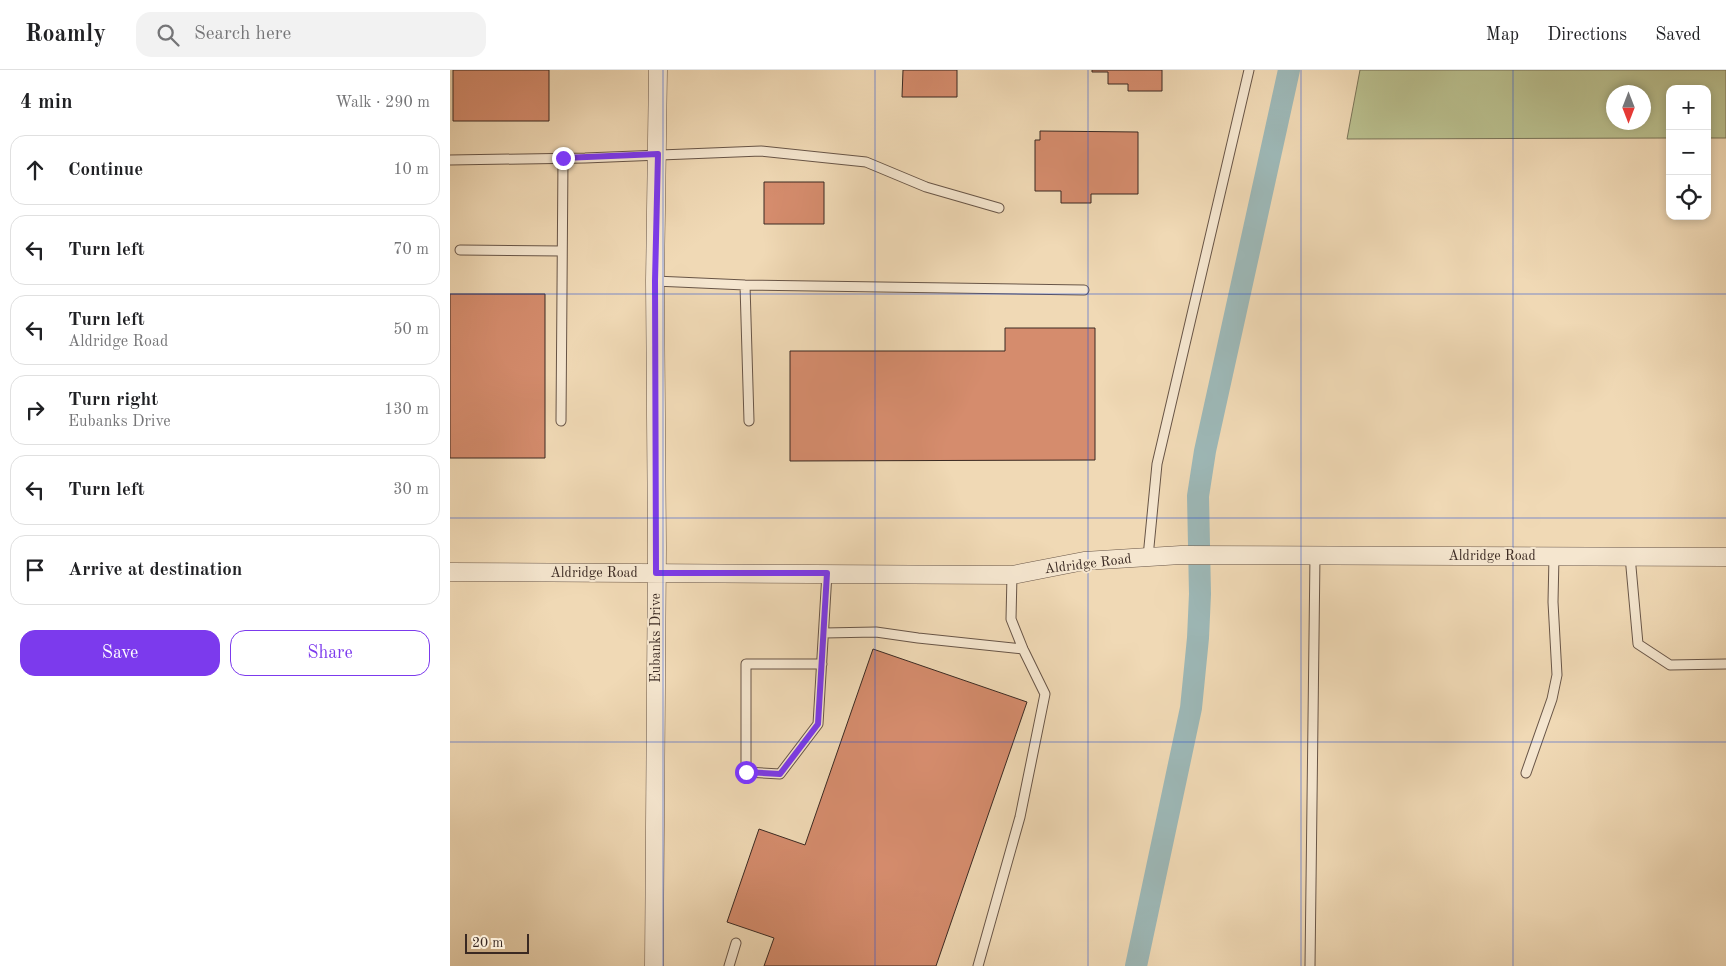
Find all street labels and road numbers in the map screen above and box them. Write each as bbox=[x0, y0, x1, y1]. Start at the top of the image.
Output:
street label: Aldridge Road bbox=[1448, 549, 1536, 563]
street label: Aldridge Road bbox=[1044, 552, 1132, 576]
street label: Aldridge Road bbox=[550, 566, 638, 580]
street label: Eubanks Drive bbox=[649, 593, 663, 683]

